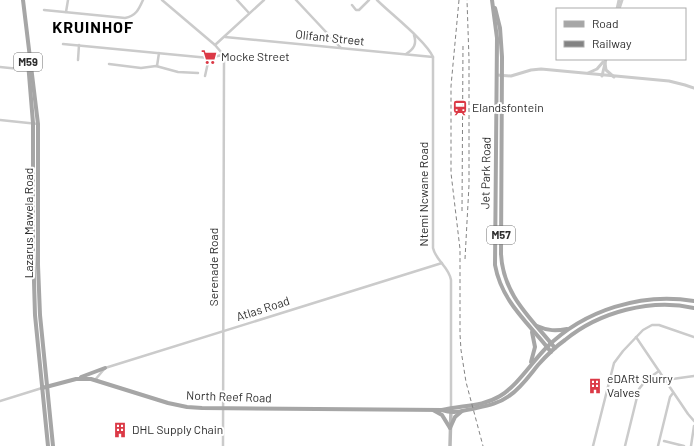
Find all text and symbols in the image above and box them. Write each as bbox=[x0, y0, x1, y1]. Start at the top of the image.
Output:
legend bbox=[556, 8, 686, 60]
text: Road bbox=[592, 16, 619, 30]
district label: KRUINHOF bbox=[52, 17, 134, 36]
street label: Olifant Street bbox=[295, 26, 365, 48]
text: Railway bbox=[592, 36, 632, 50]
supermarket icon: Mocke Street bbox=[200, 48, 218, 66]
place label: Mocke Street bbox=[221, 49, 290, 63]
road number: M59 bbox=[14, 53, 42, 71]
station icon: Elandsfontein bbox=[451, 99, 469, 117]
place label: Elandsfontein bbox=[472, 100, 544, 114]
street label: Jet Park Road bbox=[477, 137, 493, 209]
street label: Ntemi Ncwane Road bbox=[416, 142, 430, 246]
street label: Lazarus Mawela Road bbox=[21, 168, 35, 278]
road number: M57 bbox=[487, 226, 515, 244]
street label: Serenade Road bbox=[206, 228, 220, 306]
street label: Atlas Road bbox=[234, 293, 291, 323]
place label: eDARt Slurry Valves bbox=[607, 371, 673, 399]
building icon: eDARt Slurry Valves bbox=[586, 377, 604, 395]
street label: North Reef Road bbox=[186, 388, 272, 404]
building icon: DHL Supply Chain bbox=[111, 421, 129, 439]
place label: DHL Supply Chain bbox=[132, 422, 223, 436]

